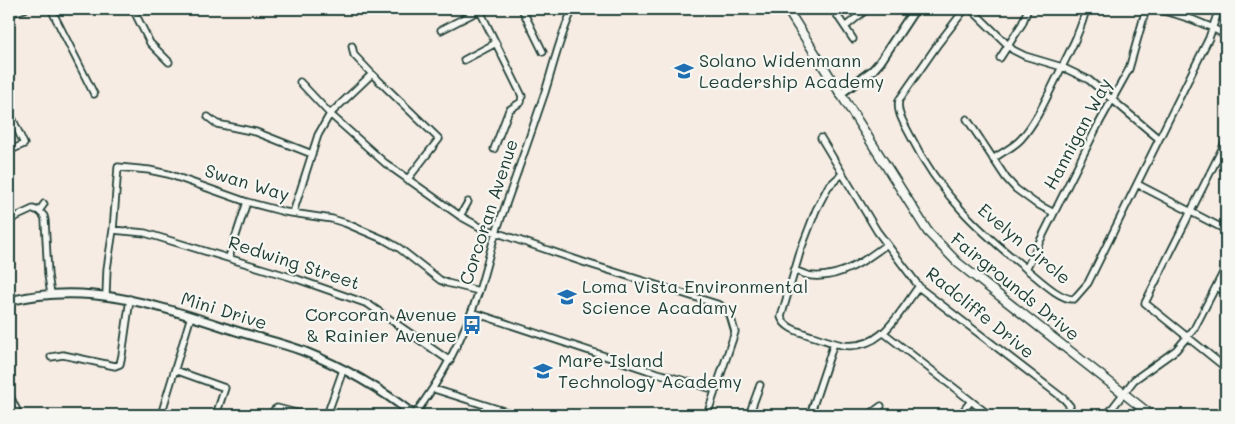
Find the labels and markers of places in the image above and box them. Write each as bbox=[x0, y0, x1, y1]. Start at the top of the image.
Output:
place label: Solano Widenmann Leadership Academy bbox=[699, 48, 884, 93]
school or university icon: Solano Widenmann Leadership Academy bbox=[673, 60, 695, 82]
place label: Loma Vista Environmental Science Acadamy bbox=[582, 274, 808, 319]
school or university icon: Loma Vista Environmental Science Acadamy bbox=[556, 286, 578, 308]
place label: Corcoran Avenue & Rainier Avenue bbox=[305, 302, 457, 347]
bus stop icon: Corcoran Avenue & Rainier Avenue bbox=[461, 314, 483, 336]
place label: Mare Island Technology Academy bbox=[558, 348, 742, 393]
school or university icon: Mare Island Technology Academy bbox=[532, 360, 554, 382]

